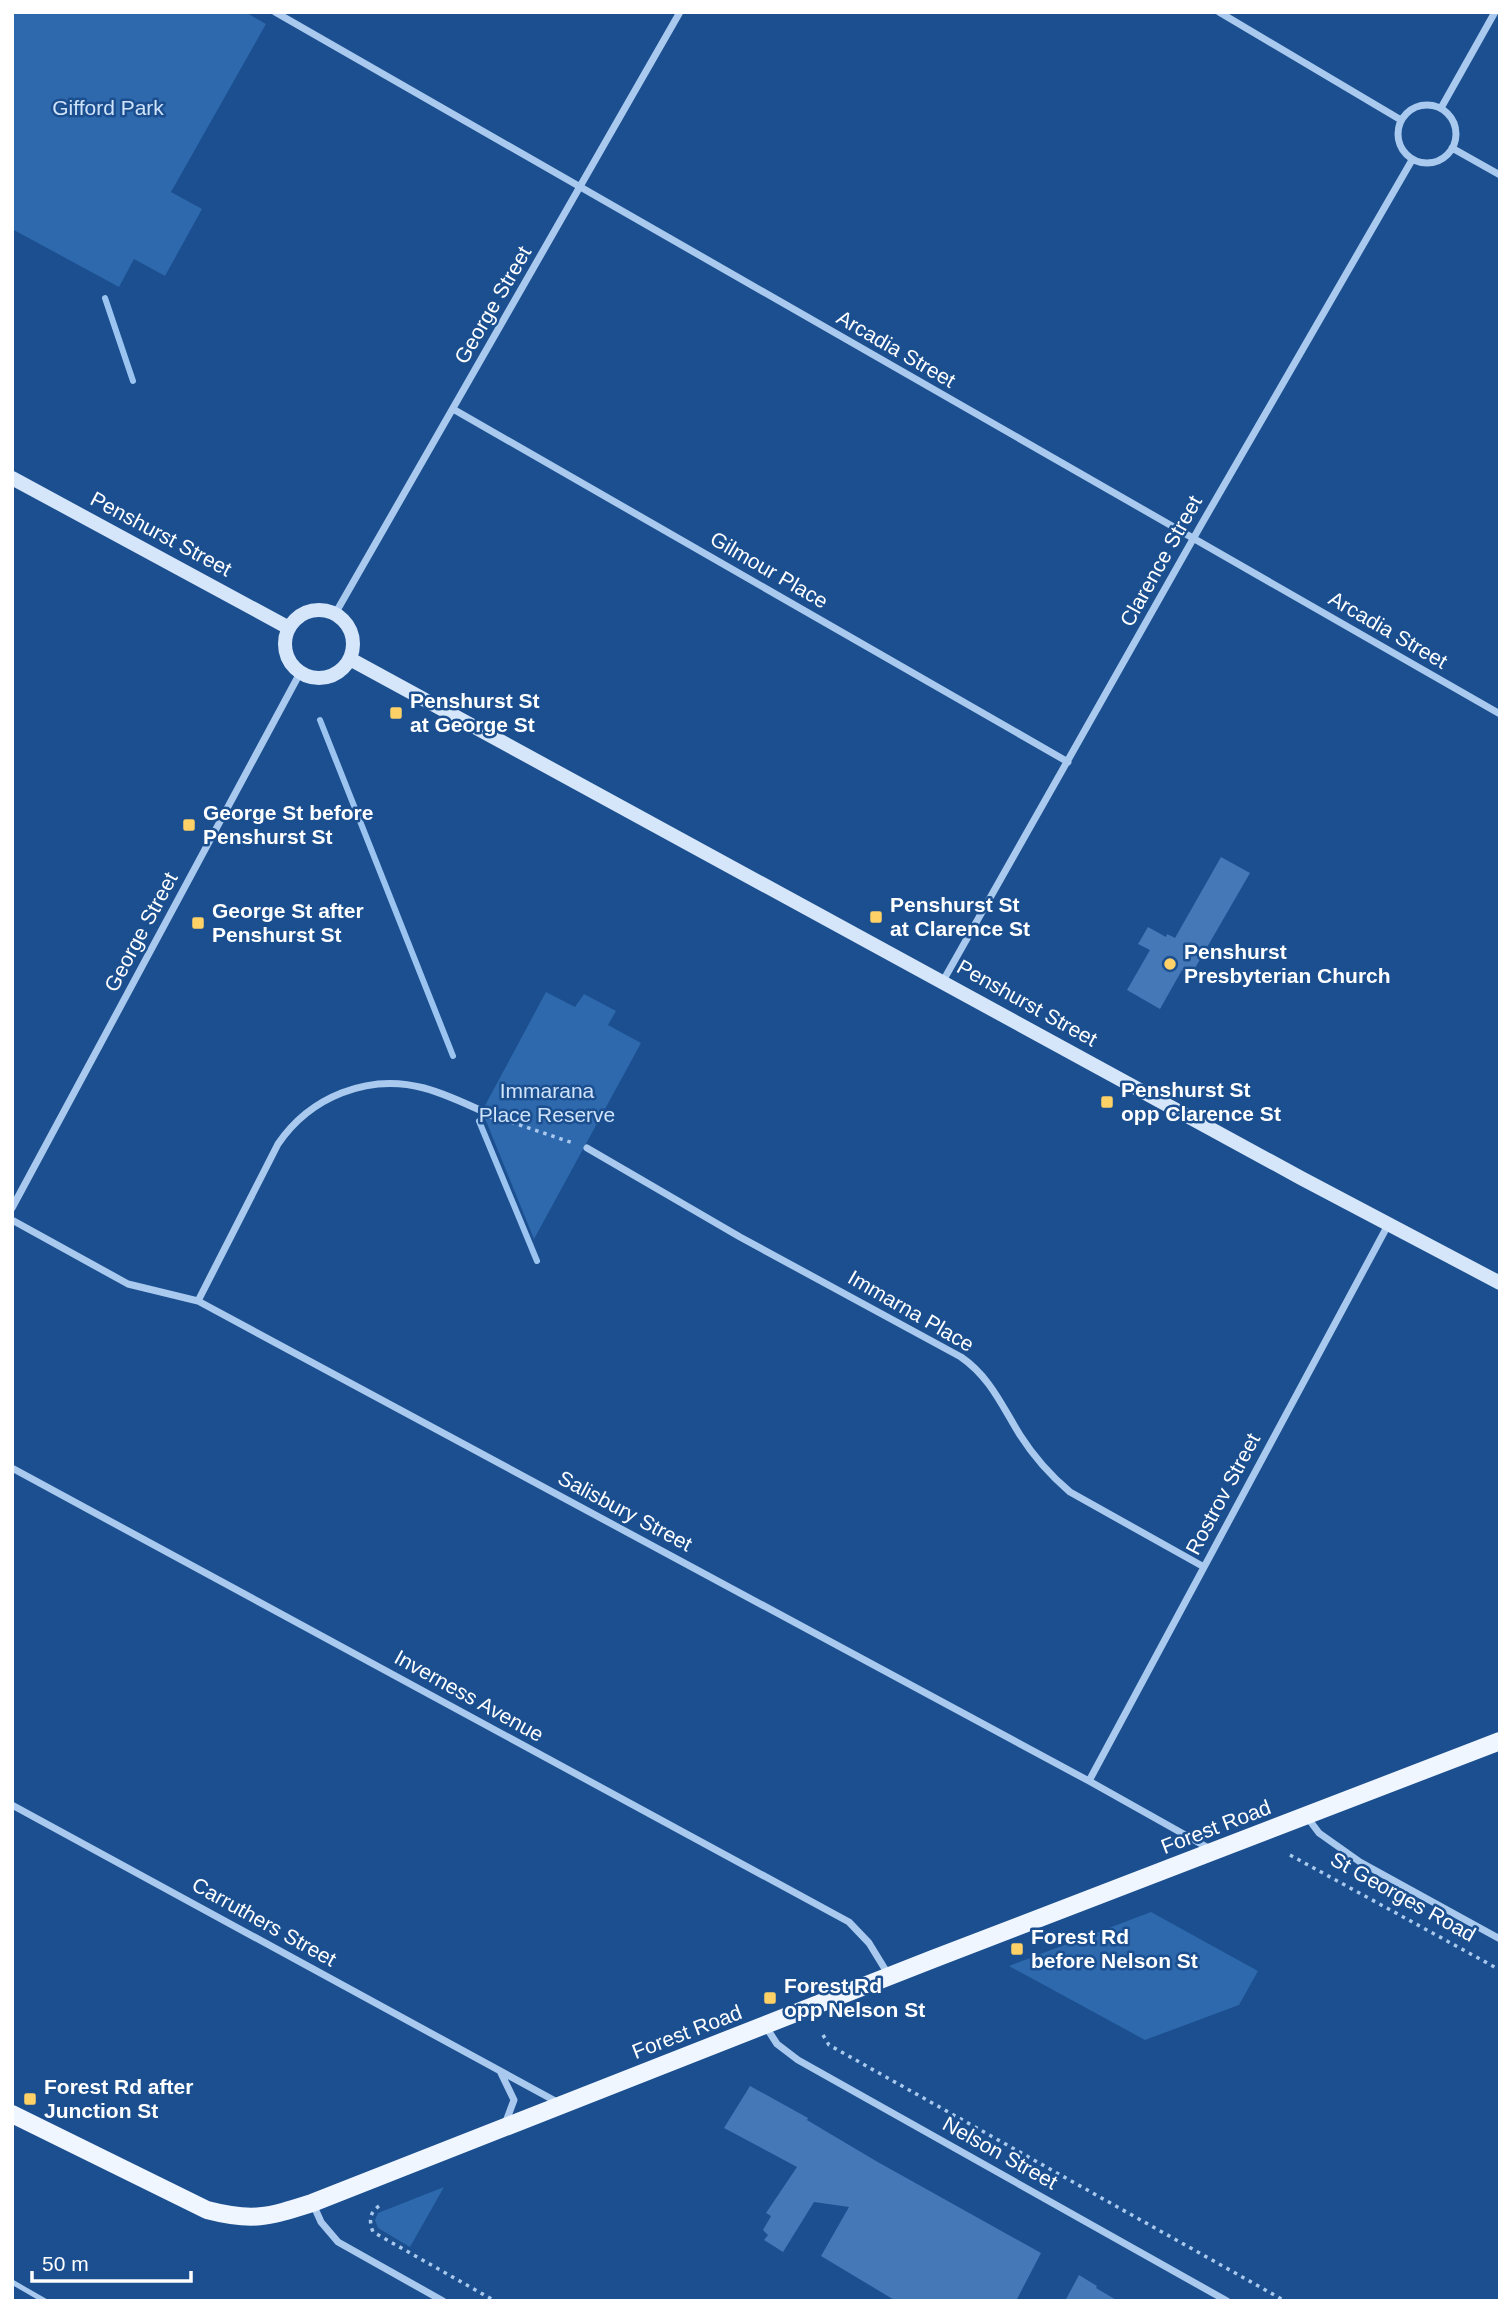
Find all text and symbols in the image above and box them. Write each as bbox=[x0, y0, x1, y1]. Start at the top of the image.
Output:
park label: Gifford Park bbox=[52, 96, 164, 119]
street label: George Street bbox=[450, 242, 536, 368]
street label: Arcadia Street bbox=[833, 305, 960, 392]
street label: Penshurst Street bbox=[87, 487, 236, 581]
street label: Clarence Street bbox=[1115, 491, 1206, 630]
street label: Gilmour Place bbox=[706, 527, 832, 612]
street label: Arcadia Street bbox=[1325, 586, 1452, 673]
place label: Penshurst St at George St bbox=[410, 689, 540, 736]
marker: Penshurst St at George St bbox=[388, 705, 404, 721]
place label: George St before Penshurst St bbox=[203, 801, 373, 848]
marker: George St before Penshurst St bbox=[181, 817, 197, 833]
street label: George Street bbox=[99, 868, 182, 995]
place label: Penshurst St at Clarence St bbox=[890, 893, 1030, 940]
place label: George St after Penshurst St bbox=[212, 899, 364, 946]
marker: Penshurst St at Clarence St bbox=[868, 909, 884, 925]
marker: George St after Penshurst St bbox=[190, 915, 206, 931]
place label: Penshurst Presbyterian Church bbox=[1184, 940, 1391, 987]
street label: Penshurst Street bbox=[953, 955, 1101, 1051]
marker: Penshurst Presbyterian Church bbox=[1162, 956, 1178, 972]
place label: Penshurst St opp Clarence St bbox=[1121, 1078, 1281, 1125]
park label: Immarana Place Reserve bbox=[479, 1079, 615, 1126]
marker: Penshurst St opp Clarence St bbox=[1099, 1094, 1115, 1110]
street label: Immarna Place bbox=[844, 1265, 978, 1356]
street label: Rostrov Street bbox=[1181, 1429, 1264, 1558]
street label: Salisbury Street bbox=[554, 1466, 696, 1556]
street label: Inverness Avenue bbox=[391, 1645, 548, 1746]
street label: Forest Road bbox=[1158, 1795, 1274, 1858]
street label: St Georges Road bbox=[1327, 1847, 1480, 1946]
street label: Carruthers Street bbox=[188, 1872, 340, 1971]
place label: Forest Rd before Nelson St bbox=[1031, 1925, 1198, 1972]
marker: Forest Rd before Nelson St bbox=[1009, 1941, 1025, 1957]
place label: Forest Rd opp Nelson St bbox=[784, 1974, 925, 2021]
marker: Forest Rd opp Nelson St bbox=[762, 1990, 778, 2006]
street label: Forest Road bbox=[629, 2000, 745, 2063]
place label: Forest Rd after Junction St bbox=[44, 2075, 193, 2122]
marker: Forest Rd after Junction St bbox=[22, 2091, 38, 2107]
street label: Nelson Street bbox=[939, 2112, 1062, 2194]
scale bar bbox=[32, 2240, 191, 2284]
text: 50 m bbox=[42, 2252, 89, 2275]

